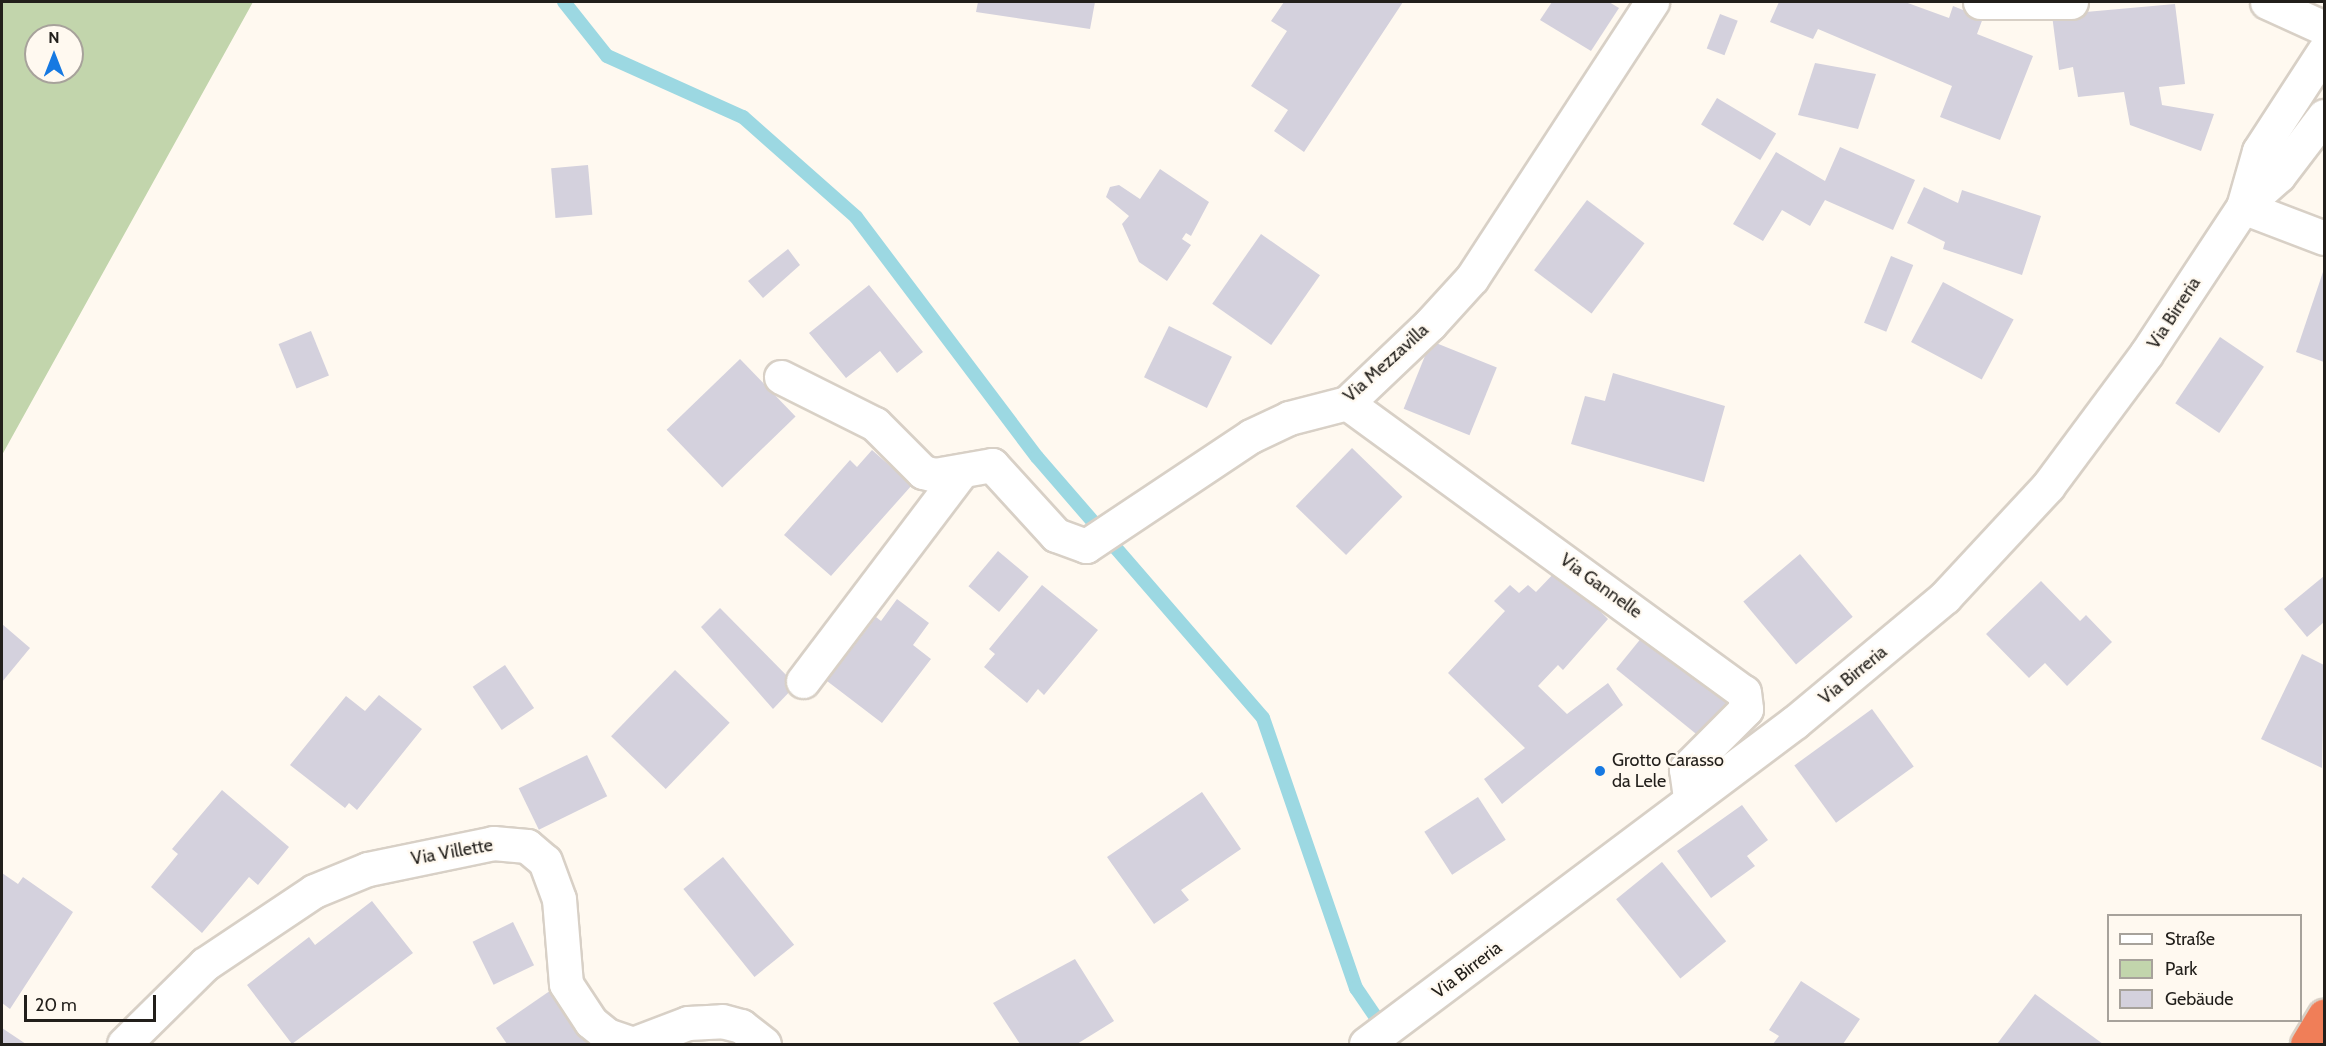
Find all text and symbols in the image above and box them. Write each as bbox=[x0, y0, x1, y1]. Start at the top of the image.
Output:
north arrow bbox=[24, 24, 84, 84]
text: N bbox=[48, 28, 60, 47]
street label: Via Birreria bbox=[2143, 273, 2205, 353]
street label: Via Mezzavilla bbox=[1339, 319, 1433, 407]
street label: Via Gannelle bbox=[1556, 549, 1646, 623]
street label: Via Birreria bbox=[1815, 641, 1891, 709]
place label: Grotto Carasso da Lele bbox=[1612, 750, 1724, 792]
marker: Grotto Carasso da Lele bbox=[1593, 764, 1607, 778]
street label: Via Villette bbox=[409, 834, 495, 870]
legend bbox=[2107, 914, 2302, 1022]
text: Straße bbox=[2165, 928, 2215, 950]
street label: Via Birreria bbox=[1428, 937, 1506, 1003]
text: Park bbox=[2165, 958, 2197, 980]
scale bar bbox=[27, 983, 159, 1021]
text: Gebäude bbox=[2165, 988, 2234, 1010]
text: 20 m bbox=[35, 994, 77, 1016]

